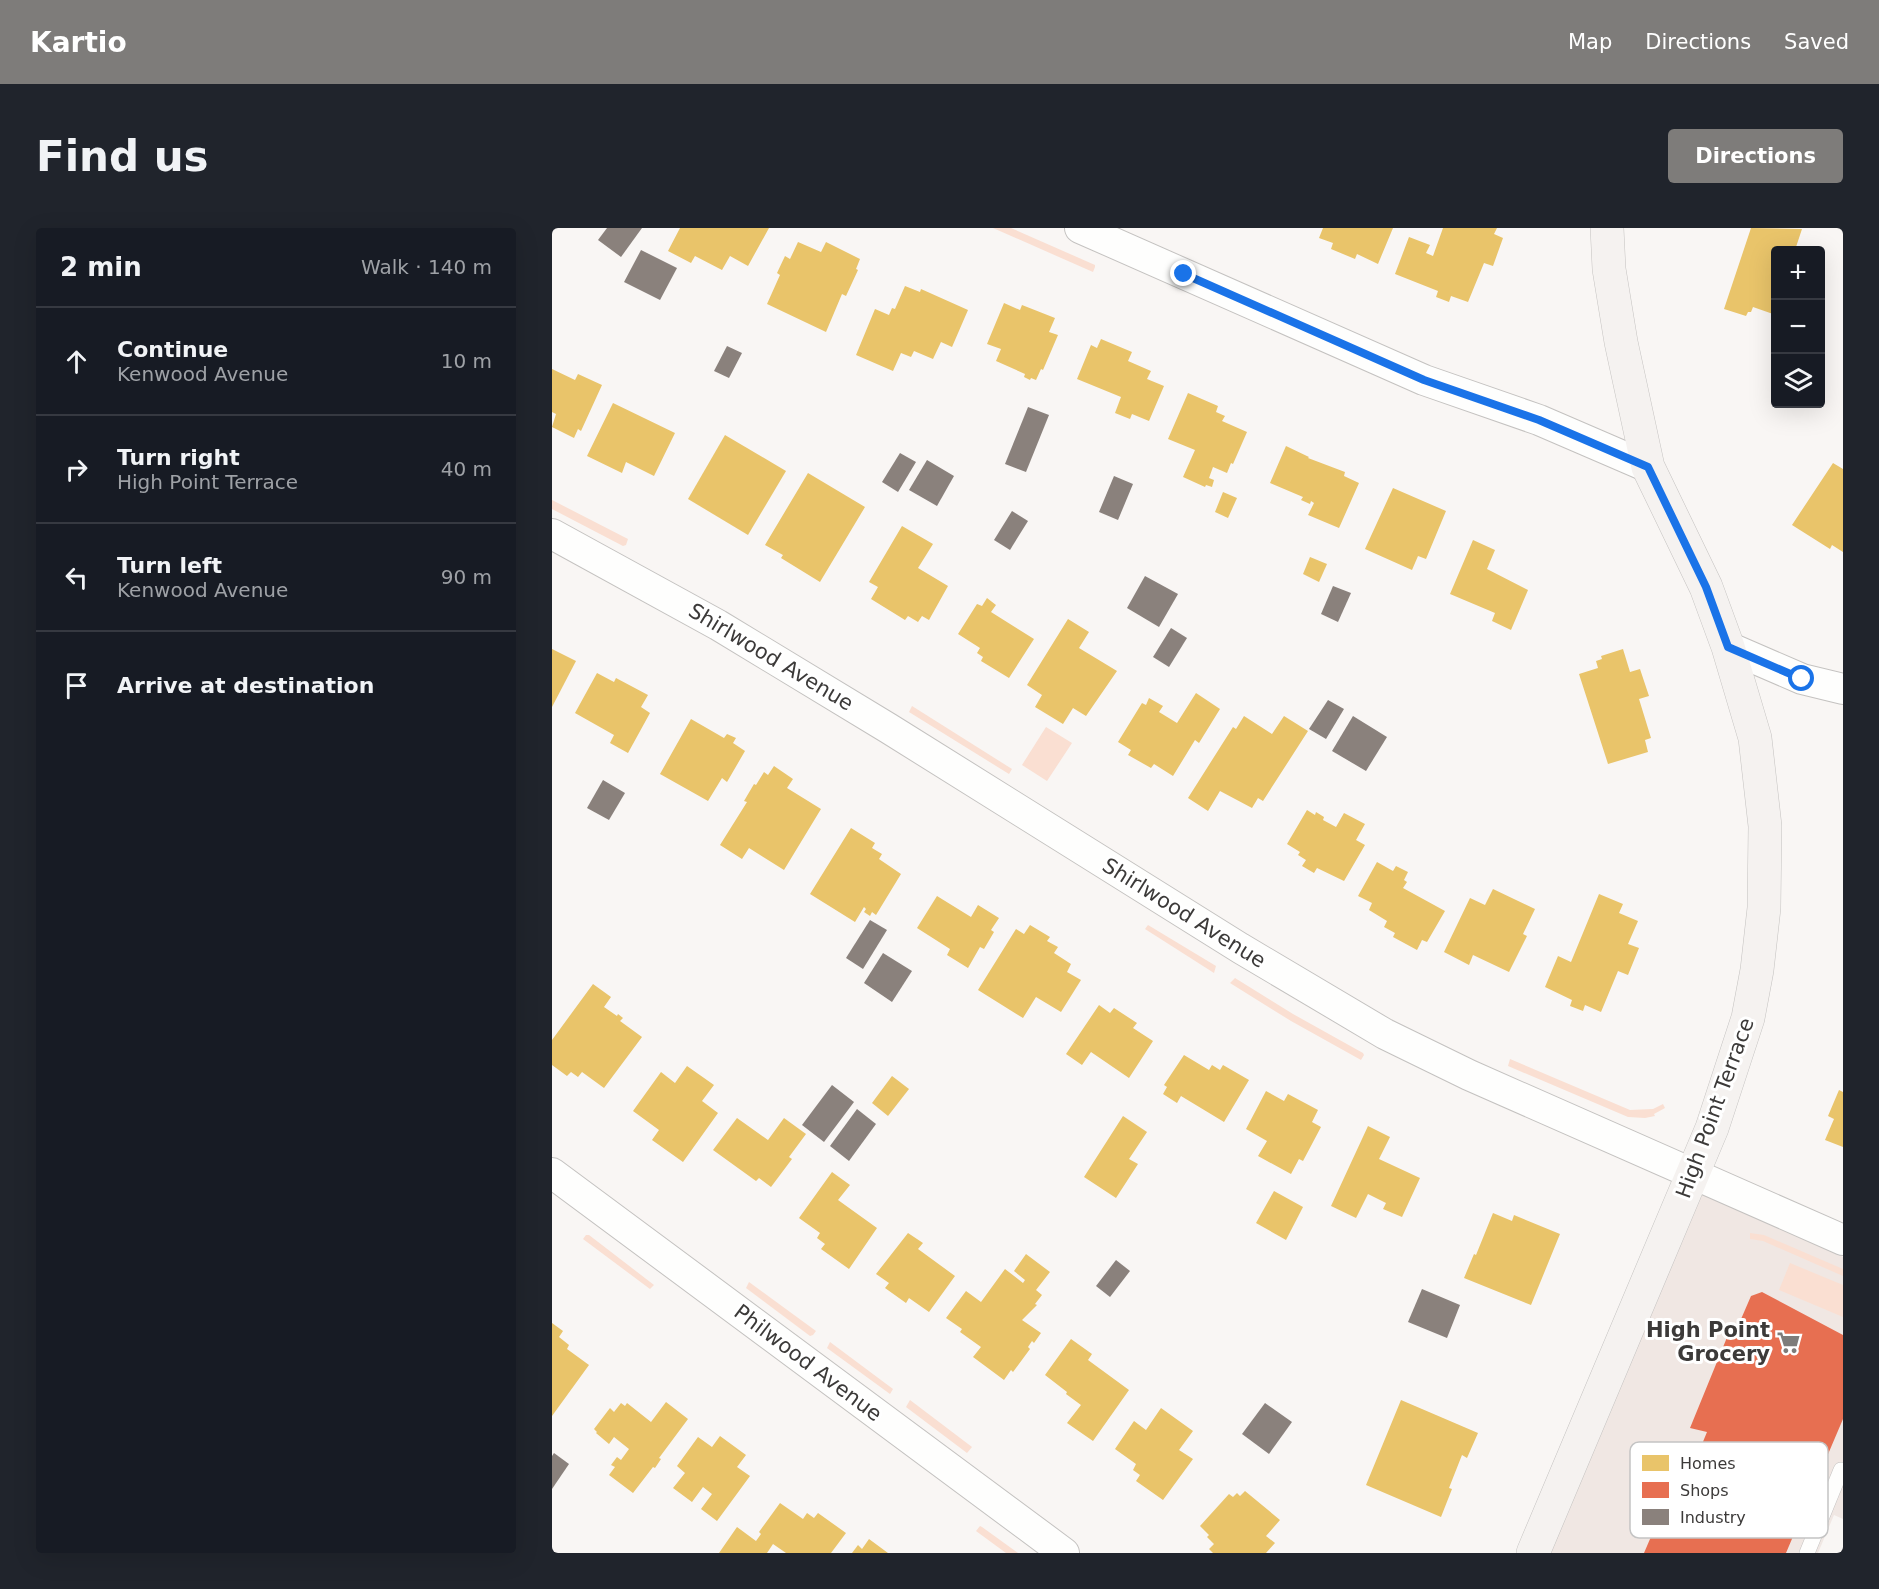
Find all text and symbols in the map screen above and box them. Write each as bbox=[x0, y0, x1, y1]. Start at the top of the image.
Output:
text: Kartio bbox=[30, 26, 127, 59]
text: Map bbox=[1568, 30, 1612, 54]
text: Directions bbox=[1645, 30, 1751, 54]
text: Saved bbox=[1784, 30, 1849, 54]
button: Directions bbox=[1668, 129, 1843, 183]
text: Find us bbox=[36, 132, 209, 181]
map controls bbox=[1771, 246, 1825, 408]
button: + bbox=[1771, 246, 1825, 300]
text: 2 min bbox=[60, 252, 142, 282]
text: Walk · 140 m bbox=[361, 255, 492, 279]
route end bbox=[1170, 260, 1196, 286]
button: − bbox=[1771, 300, 1825, 354]
text: Continue bbox=[117, 337, 228, 362]
icon: ahead bbox=[60, 345, 93, 378]
text: 10 m bbox=[441, 349, 492, 373]
button: layers bbox=[1771, 354, 1825, 408]
text: Kenwood Avenue bbox=[117, 362, 288, 386]
text: Turn right bbox=[117, 445, 240, 470]
icon: right bbox=[60, 453, 93, 486]
text: 40 m bbox=[441, 457, 492, 481]
text: High Point Terrace bbox=[117, 470, 298, 494]
text: Turn left bbox=[117, 553, 222, 578]
icon: left bbox=[60, 561, 93, 594]
text: 90 m bbox=[441, 565, 492, 589]
text: Kenwood Avenue bbox=[117, 578, 288, 602]
street label: Shirlwood Avenue bbox=[684, 598, 858, 716]
route start bbox=[1788, 665, 1814, 691]
icon: arrive bbox=[60, 669, 93, 702]
text: Arrive at destination bbox=[117, 673, 374, 698]
street label: Shirlwood Avenue bbox=[1098, 853, 1270, 973]
street label: High Point Terrace bbox=[1671, 1015, 1759, 1201]
street label: Philwood Avenue bbox=[729, 1300, 887, 1426]
place label: High Point Grocery bbox=[1646, 1318, 1770, 1366]
supermarket icon: High Point Grocery bbox=[1775, 1329, 1801, 1355]
legend bbox=[1630, 1442, 1828, 1538]
text: Homes bbox=[1680, 1454, 1736, 1473]
text: Shops bbox=[1680, 1481, 1729, 1500]
text: Industry bbox=[1680, 1508, 1746, 1527]

